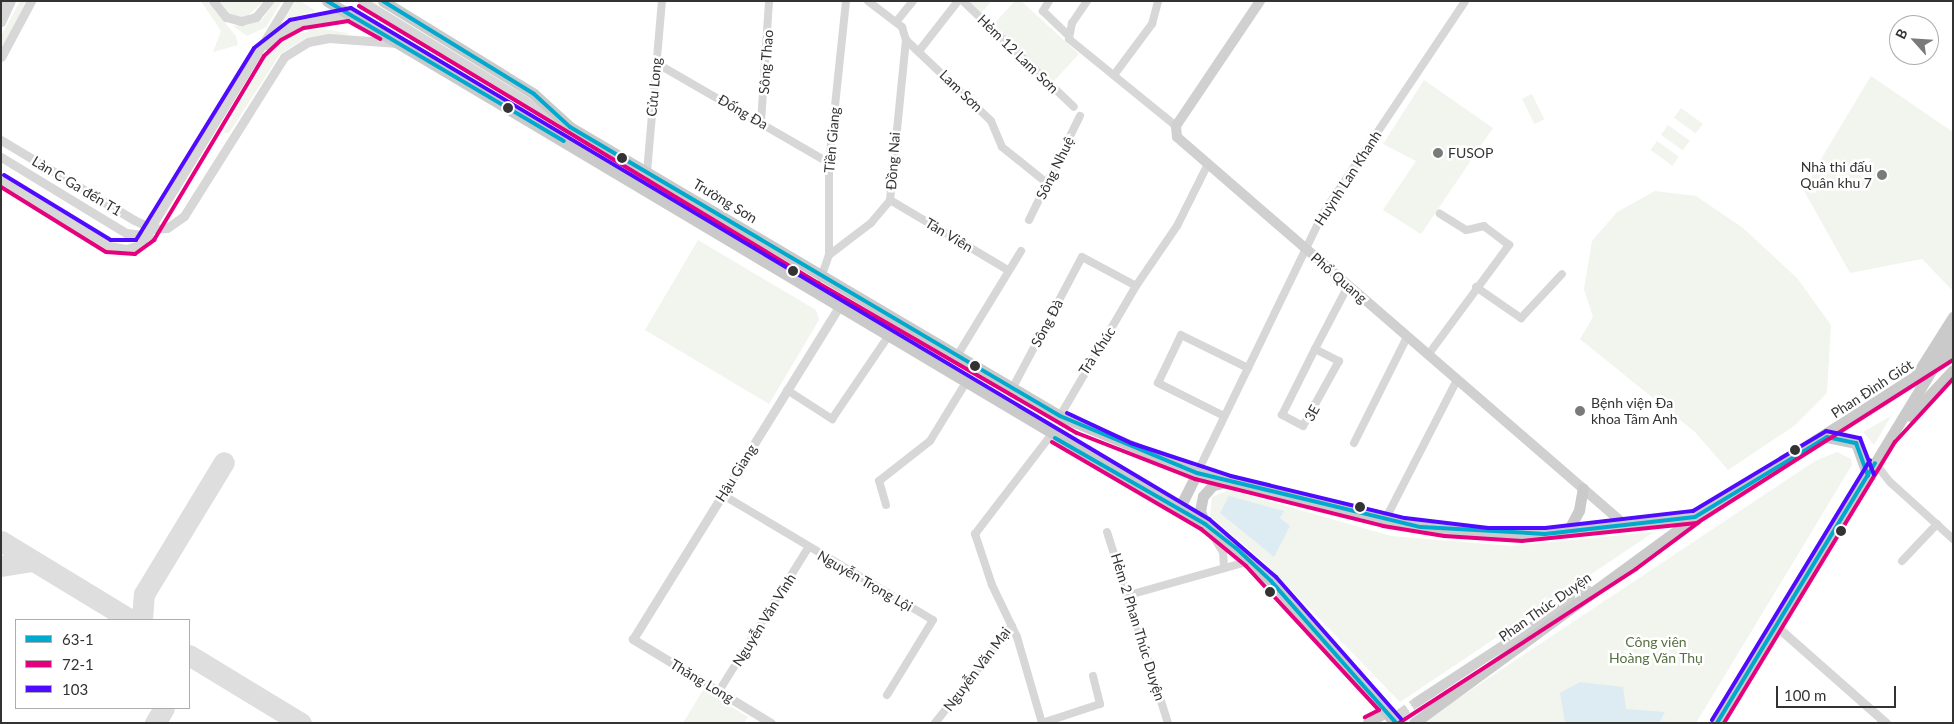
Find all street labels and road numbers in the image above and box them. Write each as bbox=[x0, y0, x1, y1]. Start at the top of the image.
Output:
street label: Hẻm 12 Lam Sơn bbox=[974, 11, 1062, 97]
street label: Sông Thao bbox=[755, 29, 777, 95]
street label: Cửu Long bbox=[643, 57, 665, 117]
street label: Lam Sơn bbox=[936, 66, 986, 116]
street label: Đống Đa bbox=[715, 91, 771, 133]
street label: Tiền Giang bbox=[821, 106, 843, 174]
street label: Huỳnh Lan Khanh bbox=[1311, 127, 1385, 229]
street label: Đồng Nai bbox=[883, 131, 903, 191]
street label: Sông Nhuệ bbox=[1033, 134, 1077, 202]
street label: Làn C Ga đến T1 bbox=[29, 152, 125, 220]
street label: Trường Sơn bbox=[690, 175, 760, 227]
street label: Tản Viên bbox=[922, 214, 976, 256]
street label: Phổ Quang bbox=[1308, 249, 1370, 307]
street label: Sông Đà bbox=[1027, 296, 1067, 350]
street label: Trà Khúc bbox=[1075, 324, 1119, 378]
street label: Phan Đình Giót bbox=[1828, 356, 1916, 422]
street label: 3E bbox=[1301, 402, 1323, 424]
street label: Hậu Giang bbox=[712, 441, 760, 505]
street label: Nguyễn Trọng Lội bbox=[814, 547, 916, 615]
street label: Hẻm 2 Phan Thúc Duyện bbox=[1107, 551, 1169, 703]
street label: Phan Thúc Duyện bbox=[1495, 569, 1595, 645]
street label: Nguyễn Văn Vĩnh bbox=[729, 570, 799, 670]
street label: Nguyễn Văn Mại bbox=[940, 623, 1014, 715]
street label: Thăng Long bbox=[667, 655, 737, 707]

